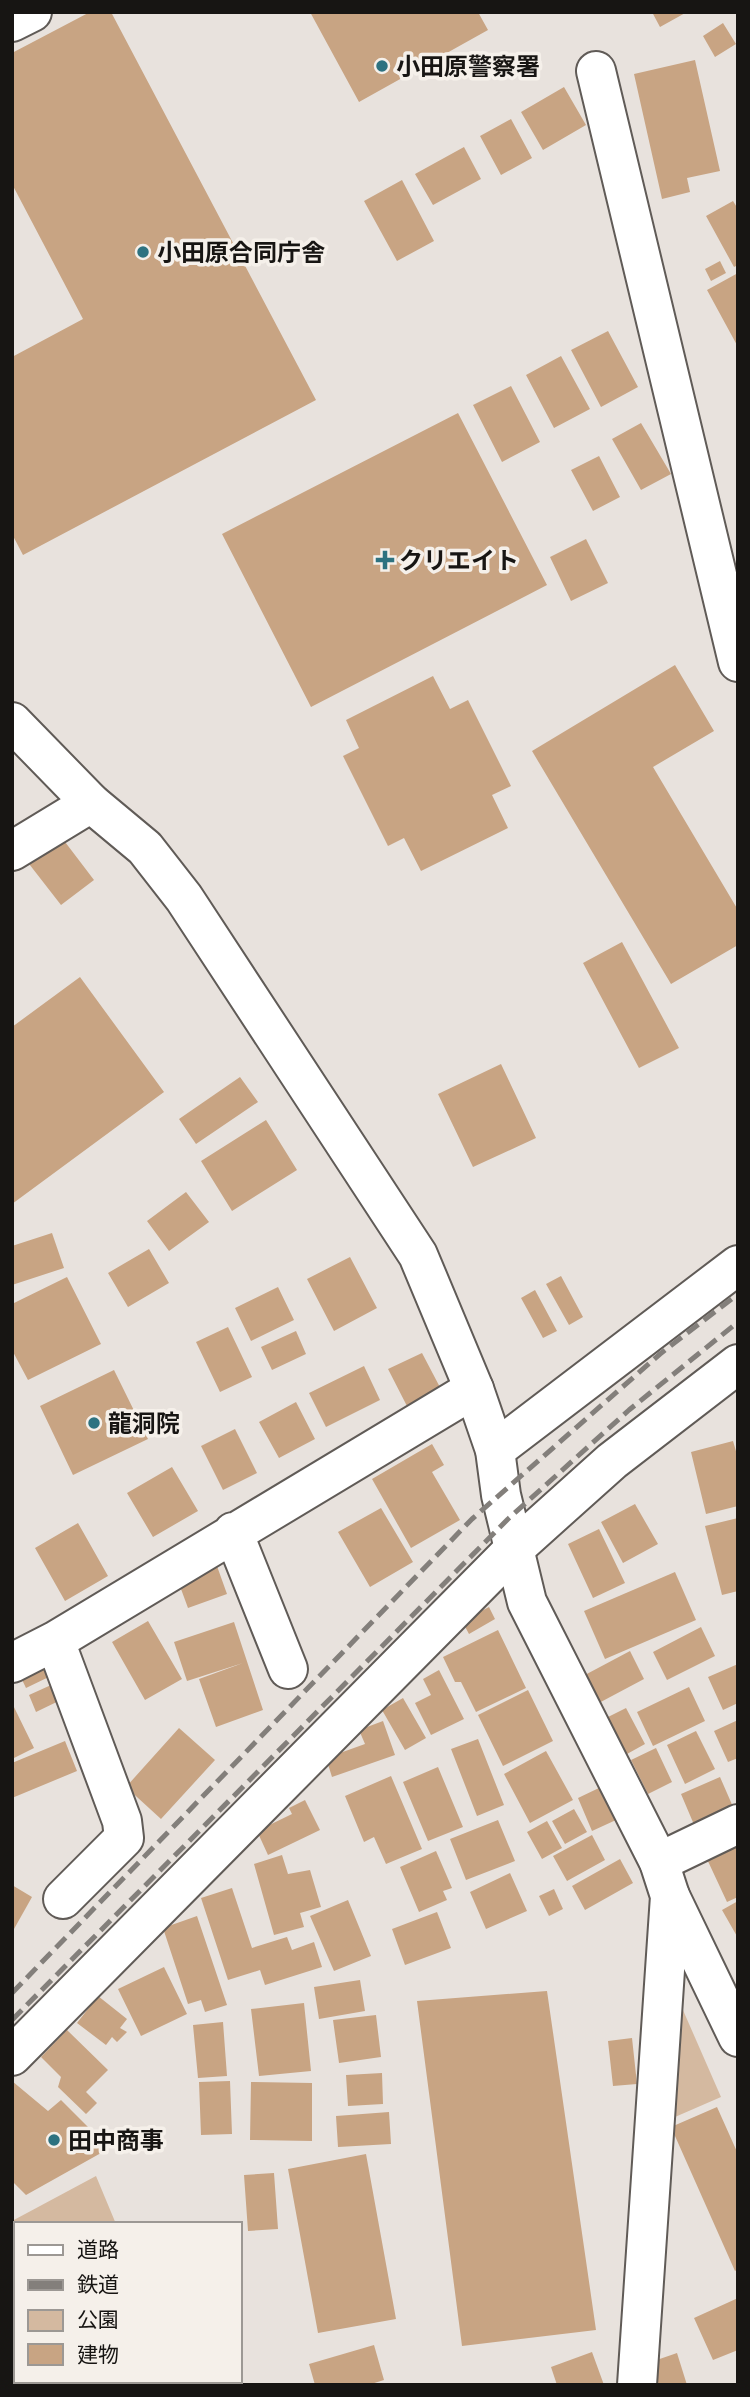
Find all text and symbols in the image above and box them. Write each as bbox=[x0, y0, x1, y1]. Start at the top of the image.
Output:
place label: 小田原警察署 bbox=[396, 50, 540, 82]
marker: 小田原警察署 bbox=[374, 58, 390, 74]
place label: 小田原合同庁舎 bbox=[157, 236, 325, 268]
marker: 小田原合同庁舎 bbox=[135, 244, 151, 260]
place label: クリエイト bbox=[399, 544, 519, 576]
marker: クリエイト bbox=[377, 552, 393, 568]
place label: 龍洞院 bbox=[108, 1407, 180, 1439]
marker: 龍洞院 bbox=[86, 1415, 102, 1431]
place label: 田中商事 bbox=[68, 2124, 164, 2156]
marker: 田中商事 bbox=[46, 2132, 62, 2148]
legend bbox=[14, 2222, 242, 2383]
text: 道路 bbox=[77, 2235, 119, 2263]
text: 鉄道 bbox=[77, 2270, 119, 2298]
text: 公園 bbox=[77, 2305, 119, 2333]
text: 建物 bbox=[77, 2340, 119, 2368]

